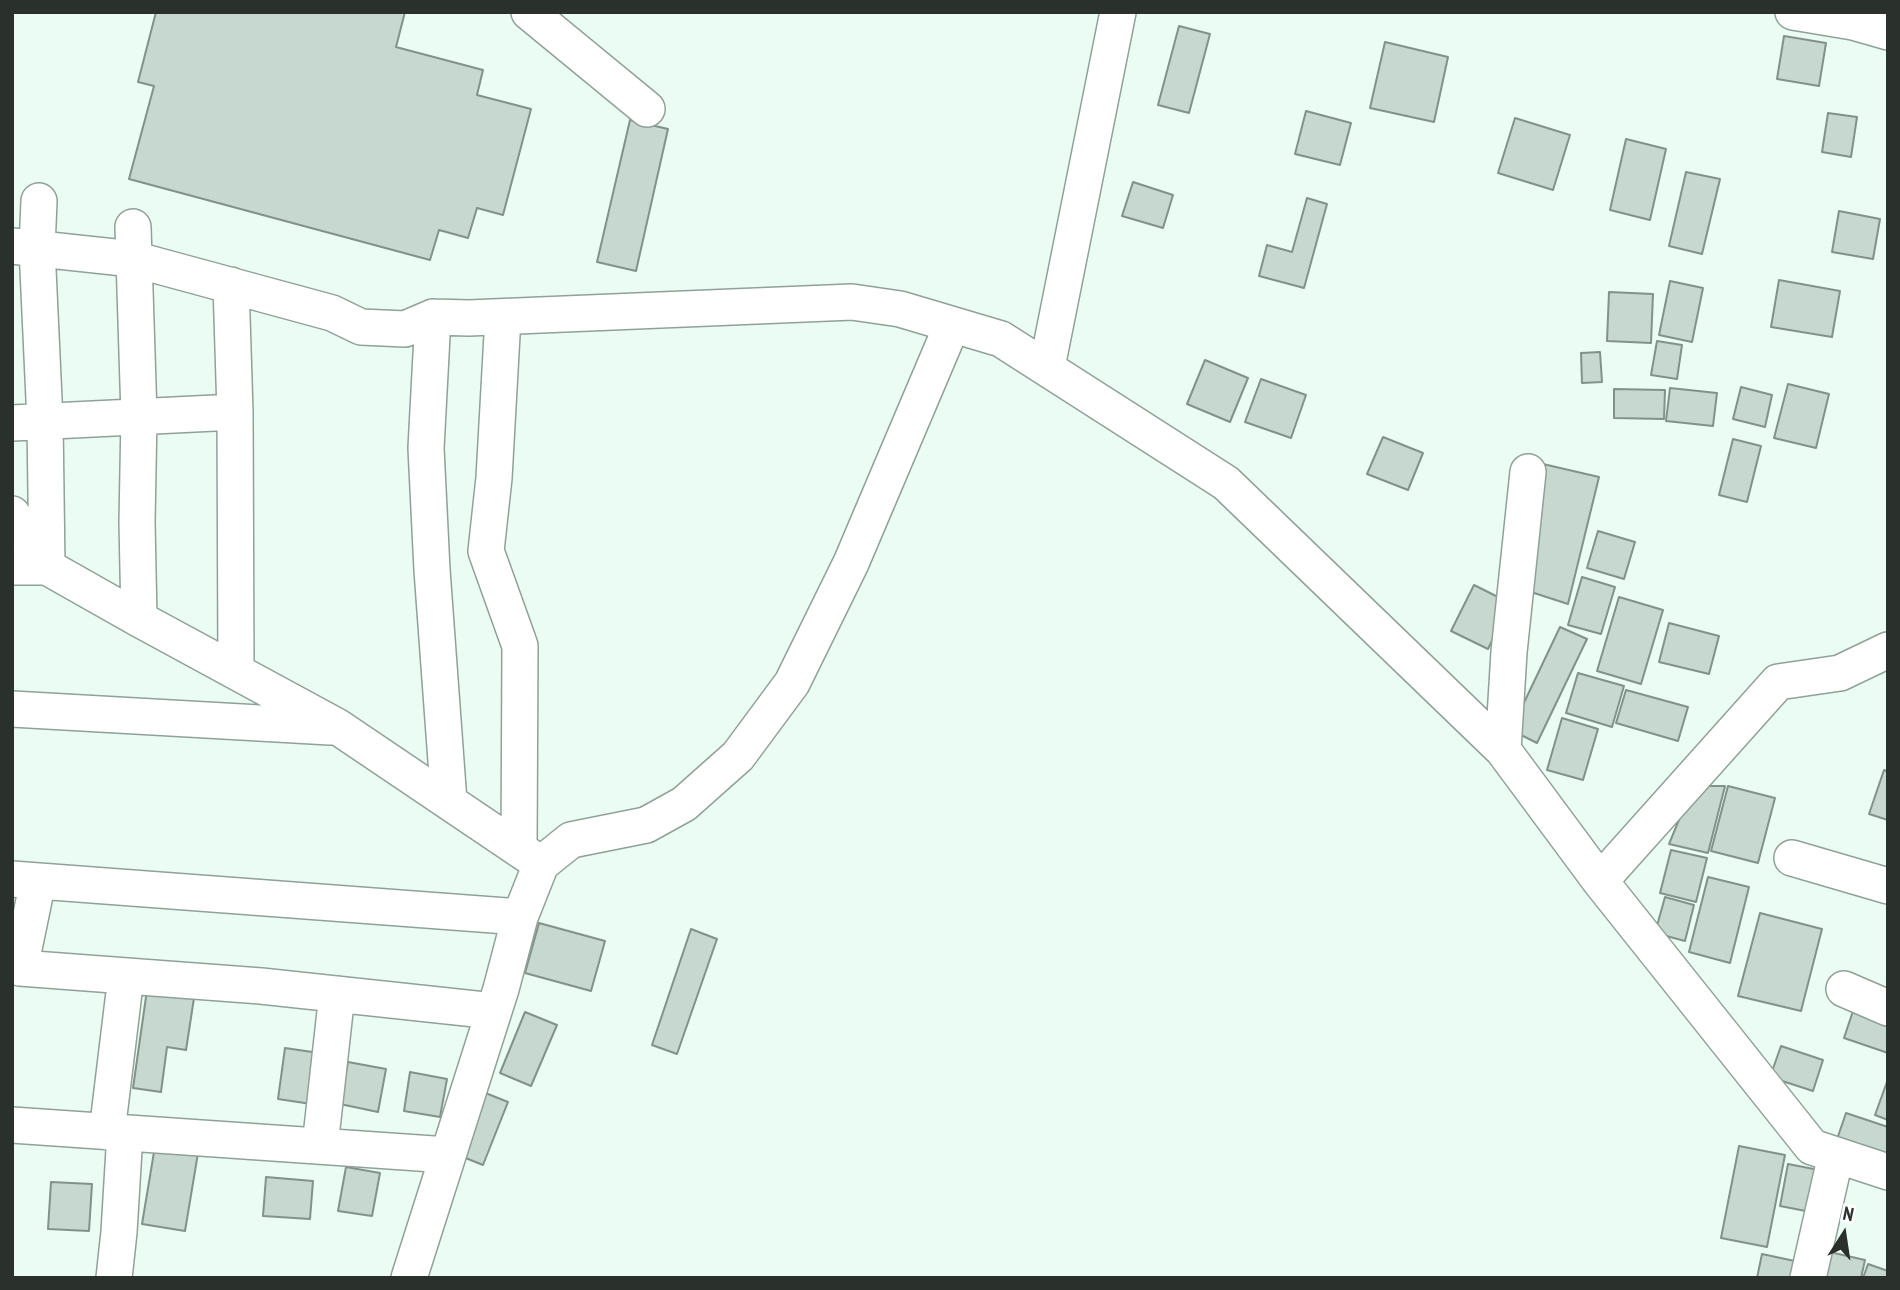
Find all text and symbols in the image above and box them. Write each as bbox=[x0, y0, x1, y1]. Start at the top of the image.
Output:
north arrow bbox=[1809, 1199, 1879, 1269]
text: N bbox=[1841, 1201, 1856, 1226]

